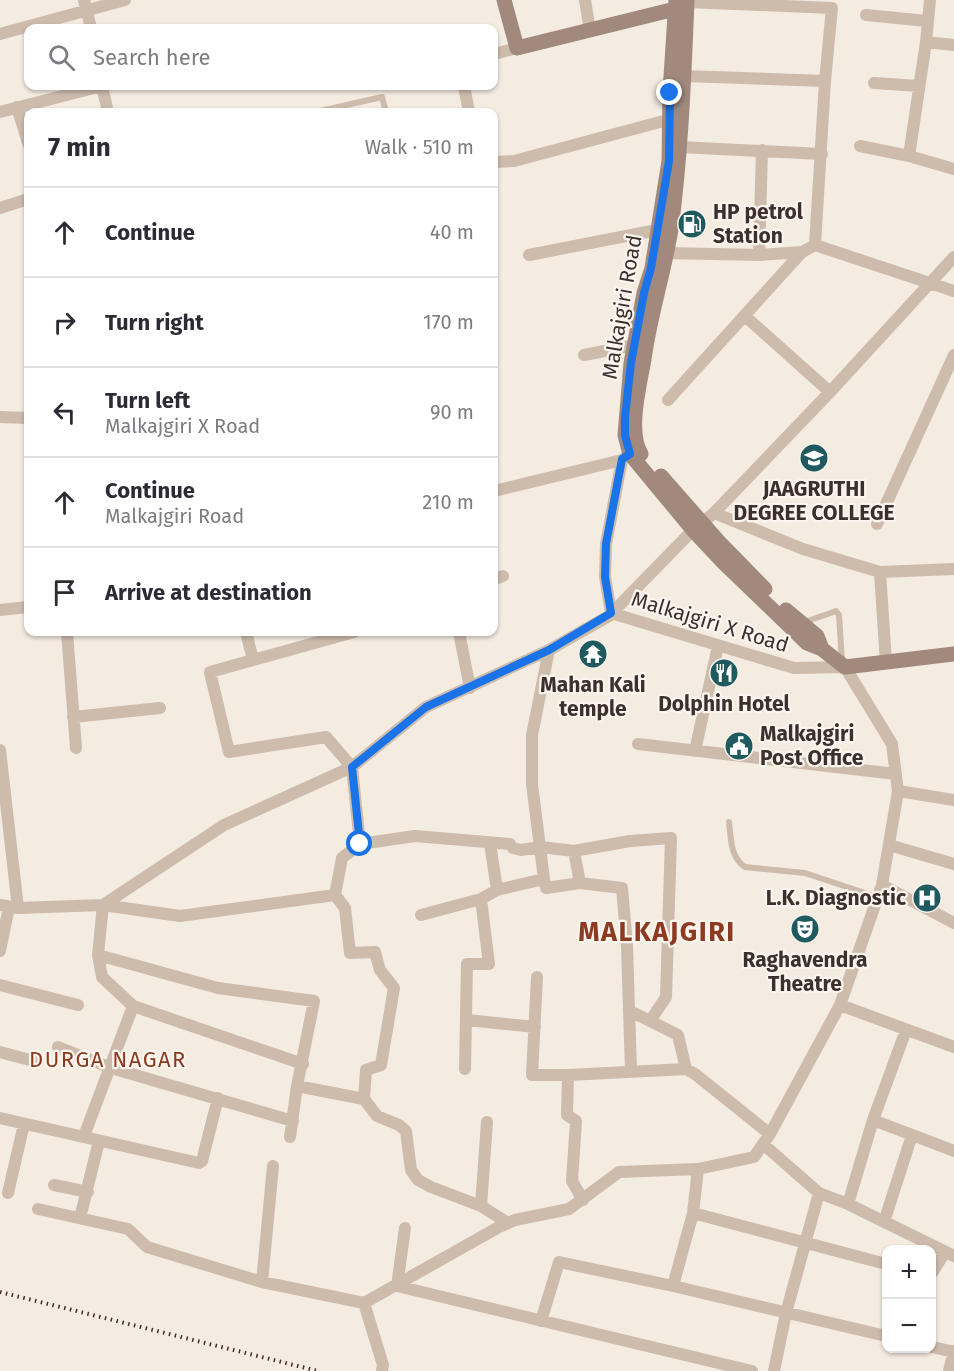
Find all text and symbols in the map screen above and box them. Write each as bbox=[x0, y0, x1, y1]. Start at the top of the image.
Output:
search box bbox=[24, 24, 498, 90]
icon: search bbox=[45, 41, 78, 74]
text: Search here bbox=[93, 44, 211, 71]
route end bbox=[656, 79, 682, 105]
text: 7 min bbox=[48, 132, 111, 163]
text: Walk · 510 m bbox=[365, 135, 474, 159]
place label: HP petrol Station bbox=[713, 199, 804, 249]
fuel station icon: HP petrol Station bbox=[676, 208, 708, 240]
icon: ahead bbox=[48, 216, 81, 249]
text: Continue bbox=[105, 219, 195, 246]
text: 40 m bbox=[430, 220, 474, 244]
street label: Malkajgiri Road bbox=[597, 233, 647, 381]
icon: right bbox=[48, 306, 81, 339]
text: Turn right bbox=[105, 309, 204, 336]
text: 170 m bbox=[423, 310, 474, 334]
text: Turn left bbox=[105, 387, 190, 414]
icon: left bbox=[48, 396, 81, 429]
text: 90 m bbox=[430, 400, 474, 424]
text: Malkajgiri X Road bbox=[105, 414, 260, 438]
school or university icon: JAAGRUTHI DEGREE COLLEGE bbox=[798, 442, 830, 474]
place label: JAAGRUTHI DEGREE COLLEGE bbox=[733, 476, 895, 526]
text: Continue bbox=[105, 477, 195, 504]
icon: ahead bbox=[48, 486, 81, 519]
text: 210 m bbox=[422, 490, 474, 514]
text: Malkajgiri Road bbox=[105, 504, 244, 528]
icon: arrive bbox=[48, 576, 81, 609]
text: Arrive at destination bbox=[105, 579, 312, 606]
street label: Malkajgiri X Road bbox=[628, 586, 792, 658]
temple icon: Mahan Kali temple bbox=[577, 638, 609, 670]
restaurant icon: Dolphin Hotel bbox=[708, 657, 740, 689]
place label: Mahan Kali temple bbox=[540, 672, 646, 722]
place label: Dolphin Hotel bbox=[658, 691, 791, 717]
place label: Malkajgiri Post Office bbox=[760, 721, 864, 771]
public building icon: Malkajgiri Post Office bbox=[723, 730, 755, 762]
route start bbox=[346, 830, 372, 856]
hospital icon: L.K. Diagnostic bbox=[911, 882, 943, 914]
place label: L.K. Diagnostic bbox=[766, 885, 906, 911]
theatre icon: Raghavendra Theatre bbox=[789, 913, 821, 945]
district label: MALKAJGIRI bbox=[578, 916, 736, 948]
place label: Raghavendra Theatre bbox=[742, 947, 868, 997]
district label: DURGA NAGAR bbox=[29, 1046, 187, 1073]
map controls bbox=[882, 1245, 936, 1353]
button: + bbox=[882, 1245, 936, 1299]
button: − bbox=[882, 1299, 936, 1353]

